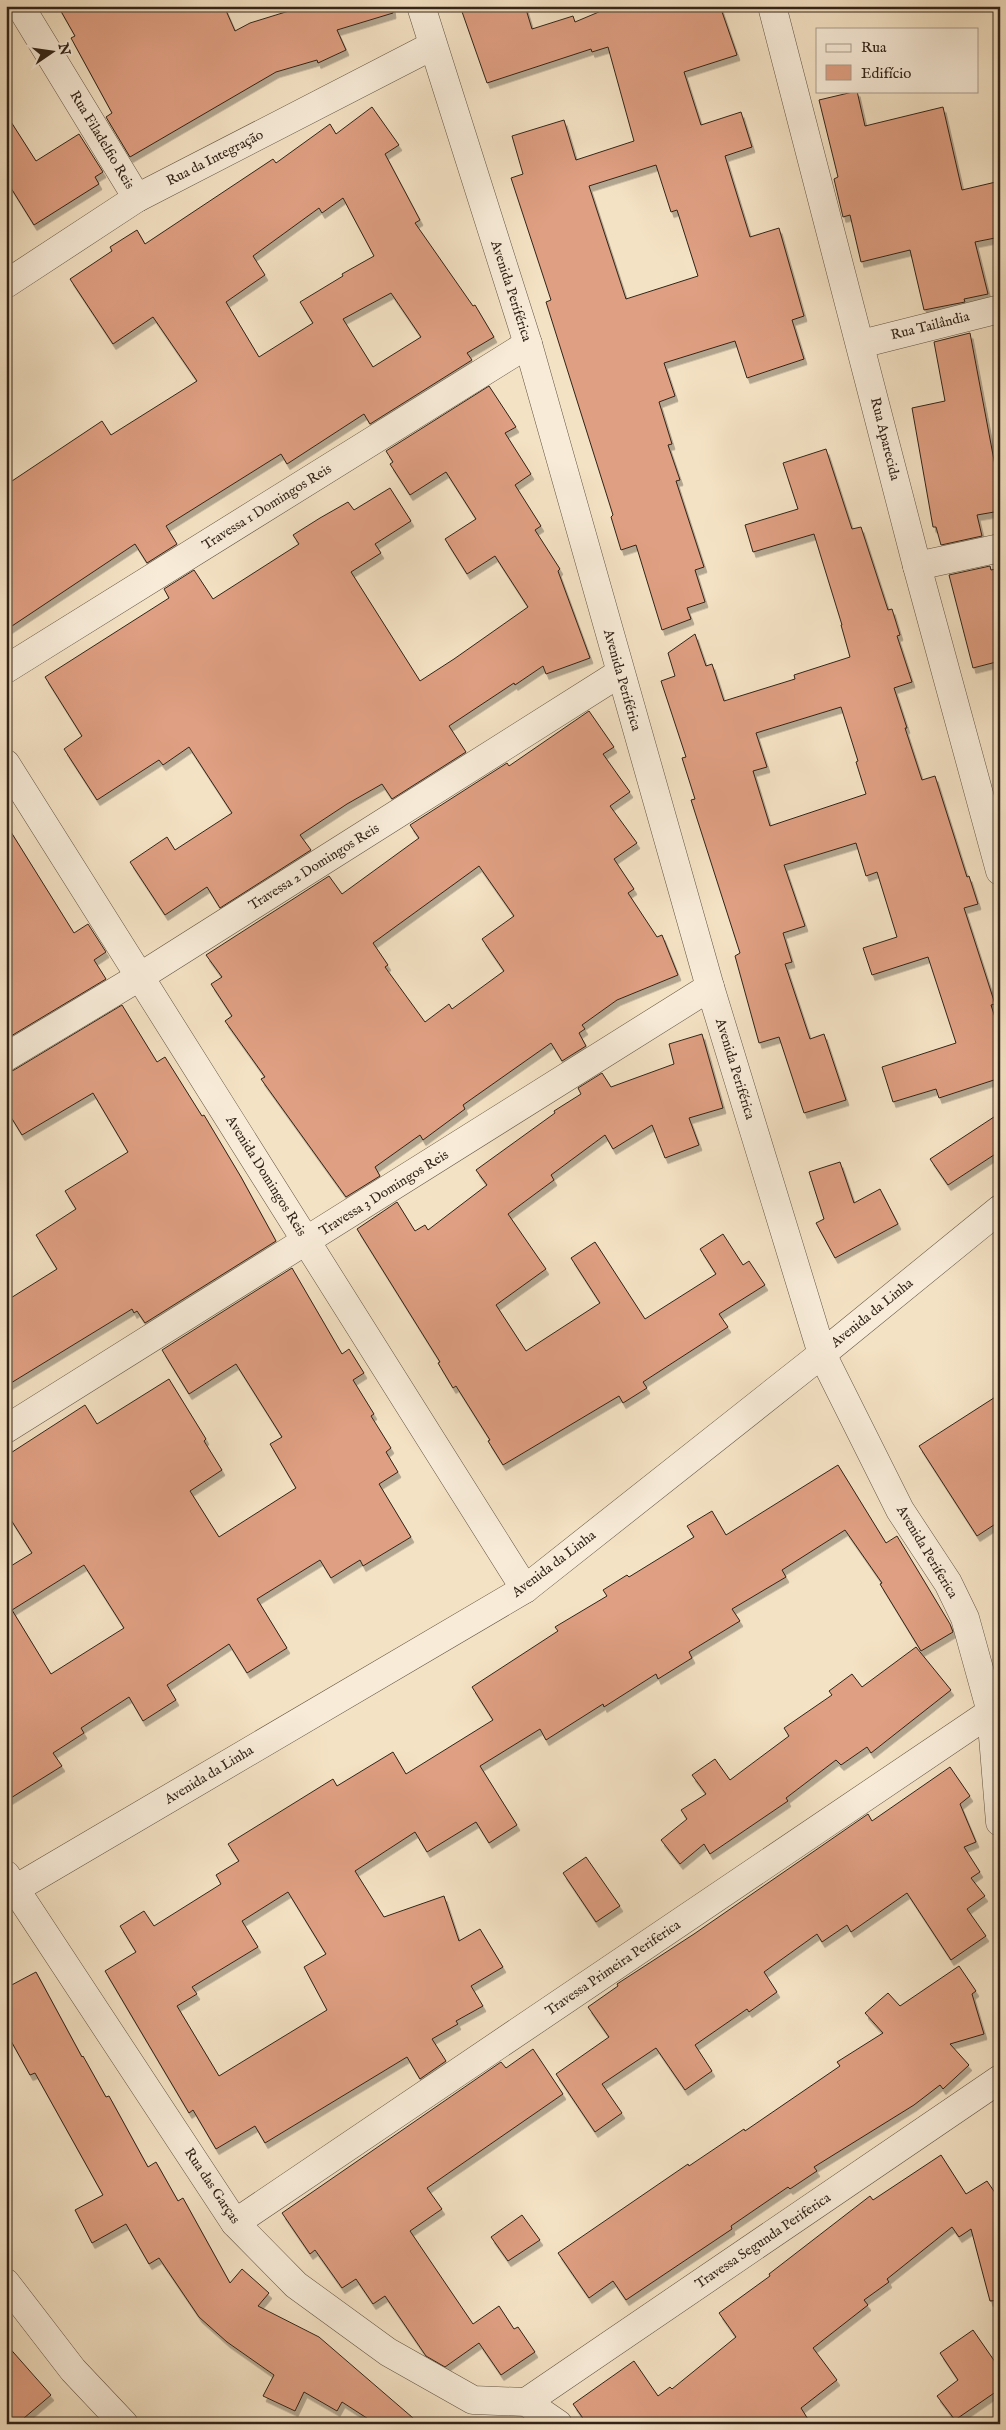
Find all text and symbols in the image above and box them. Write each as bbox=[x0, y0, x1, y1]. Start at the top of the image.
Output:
north arrow bbox=[28, 28, 78, 78]
legend bbox=[816, 28, 978, 92]
text: Rua bbox=[861, 38, 887, 57]
text: N bbox=[53, 40, 74, 57]
text: Edifício bbox=[861, 64, 911, 83]
street label: Rua Filadelfio Reis bbox=[66, 88, 138, 193]
street label: Rua da Integração bbox=[163, 126, 267, 190]
street label: Avenida Periférica bbox=[486, 237, 536, 345]
street label: Rua Tailândia bbox=[889, 307, 972, 344]
street label: Rua Aparecida bbox=[866, 396, 904, 483]
street label: Travessa 1 Domingos Reis bbox=[199, 460, 335, 554]
street label: Avenida Periférica bbox=[599, 626, 645, 734]
street label: Travessa 2 Domingos Reis bbox=[245, 819, 383, 915]
street label: Avenida Periférica bbox=[711, 1015, 759, 1123]
street label: Avenida Domingos Reis bbox=[221, 1111, 311, 1240]
street label: Travessa 3 Domingos Reis bbox=[316, 1146, 452, 1240]
street label: Avenida da Linha bbox=[826, 1274, 918, 1352]
street label: Avenida Periferica bbox=[892, 1501, 962, 1602]
street label: Avenida da Linha bbox=[508, 1526, 600, 1602]
street label: Avenida da Linha bbox=[160, 1741, 258, 1809]
street label: Travessa Primeira Periferica bbox=[542, 1915, 685, 2020]
street label: Rua das Garças bbox=[180, 2145, 244, 2227]
street label: Travessa Segunda Periferica bbox=[692, 2188, 835, 2293]

